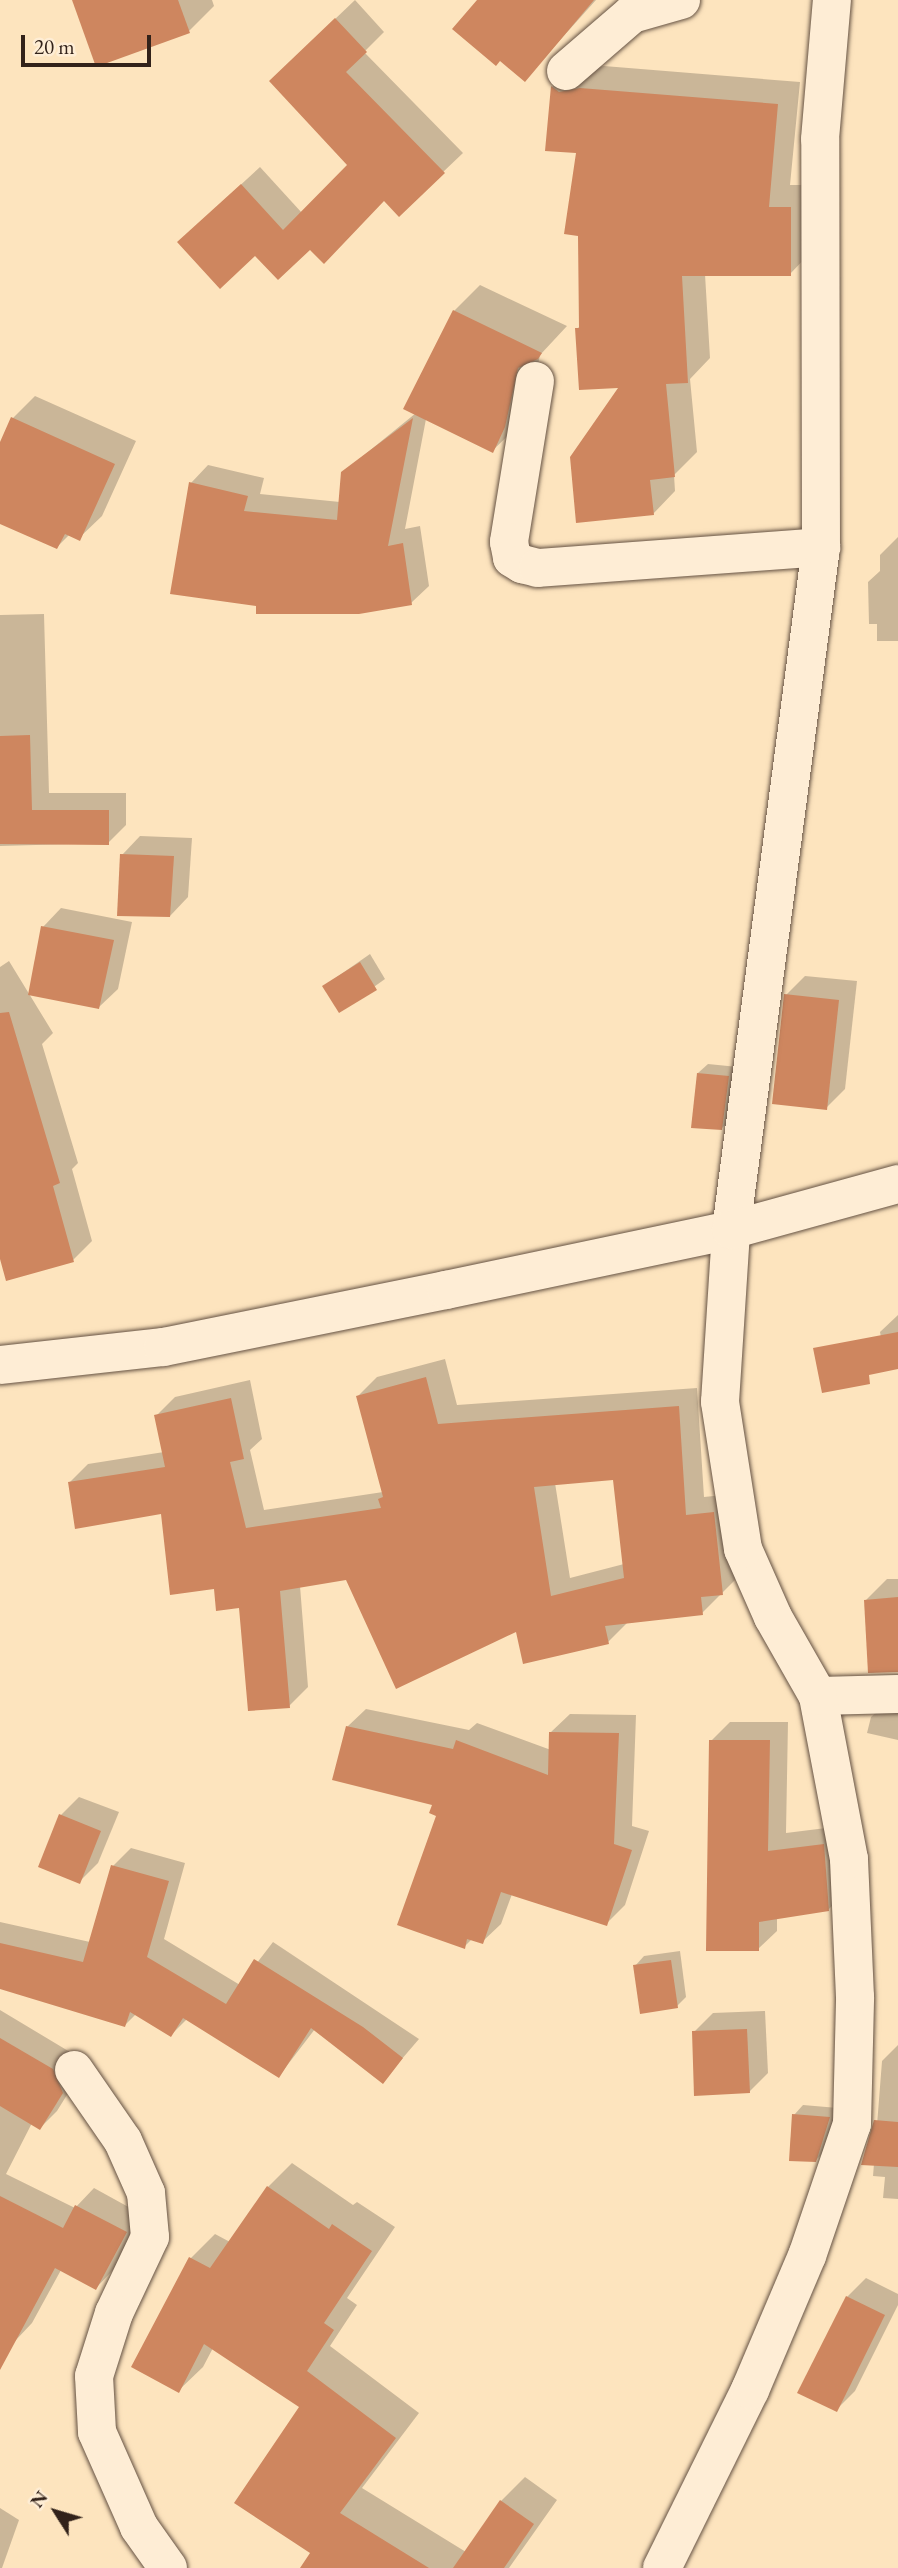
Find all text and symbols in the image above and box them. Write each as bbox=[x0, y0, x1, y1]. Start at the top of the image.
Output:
scale bar bbox=[24, 21, 154, 65]
text: 20 m bbox=[34, 33, 75, 60]
north arrow bbox=[21, 2477, 91, 2547]
text: N bbox=[24, 2485, 53, 2513]

